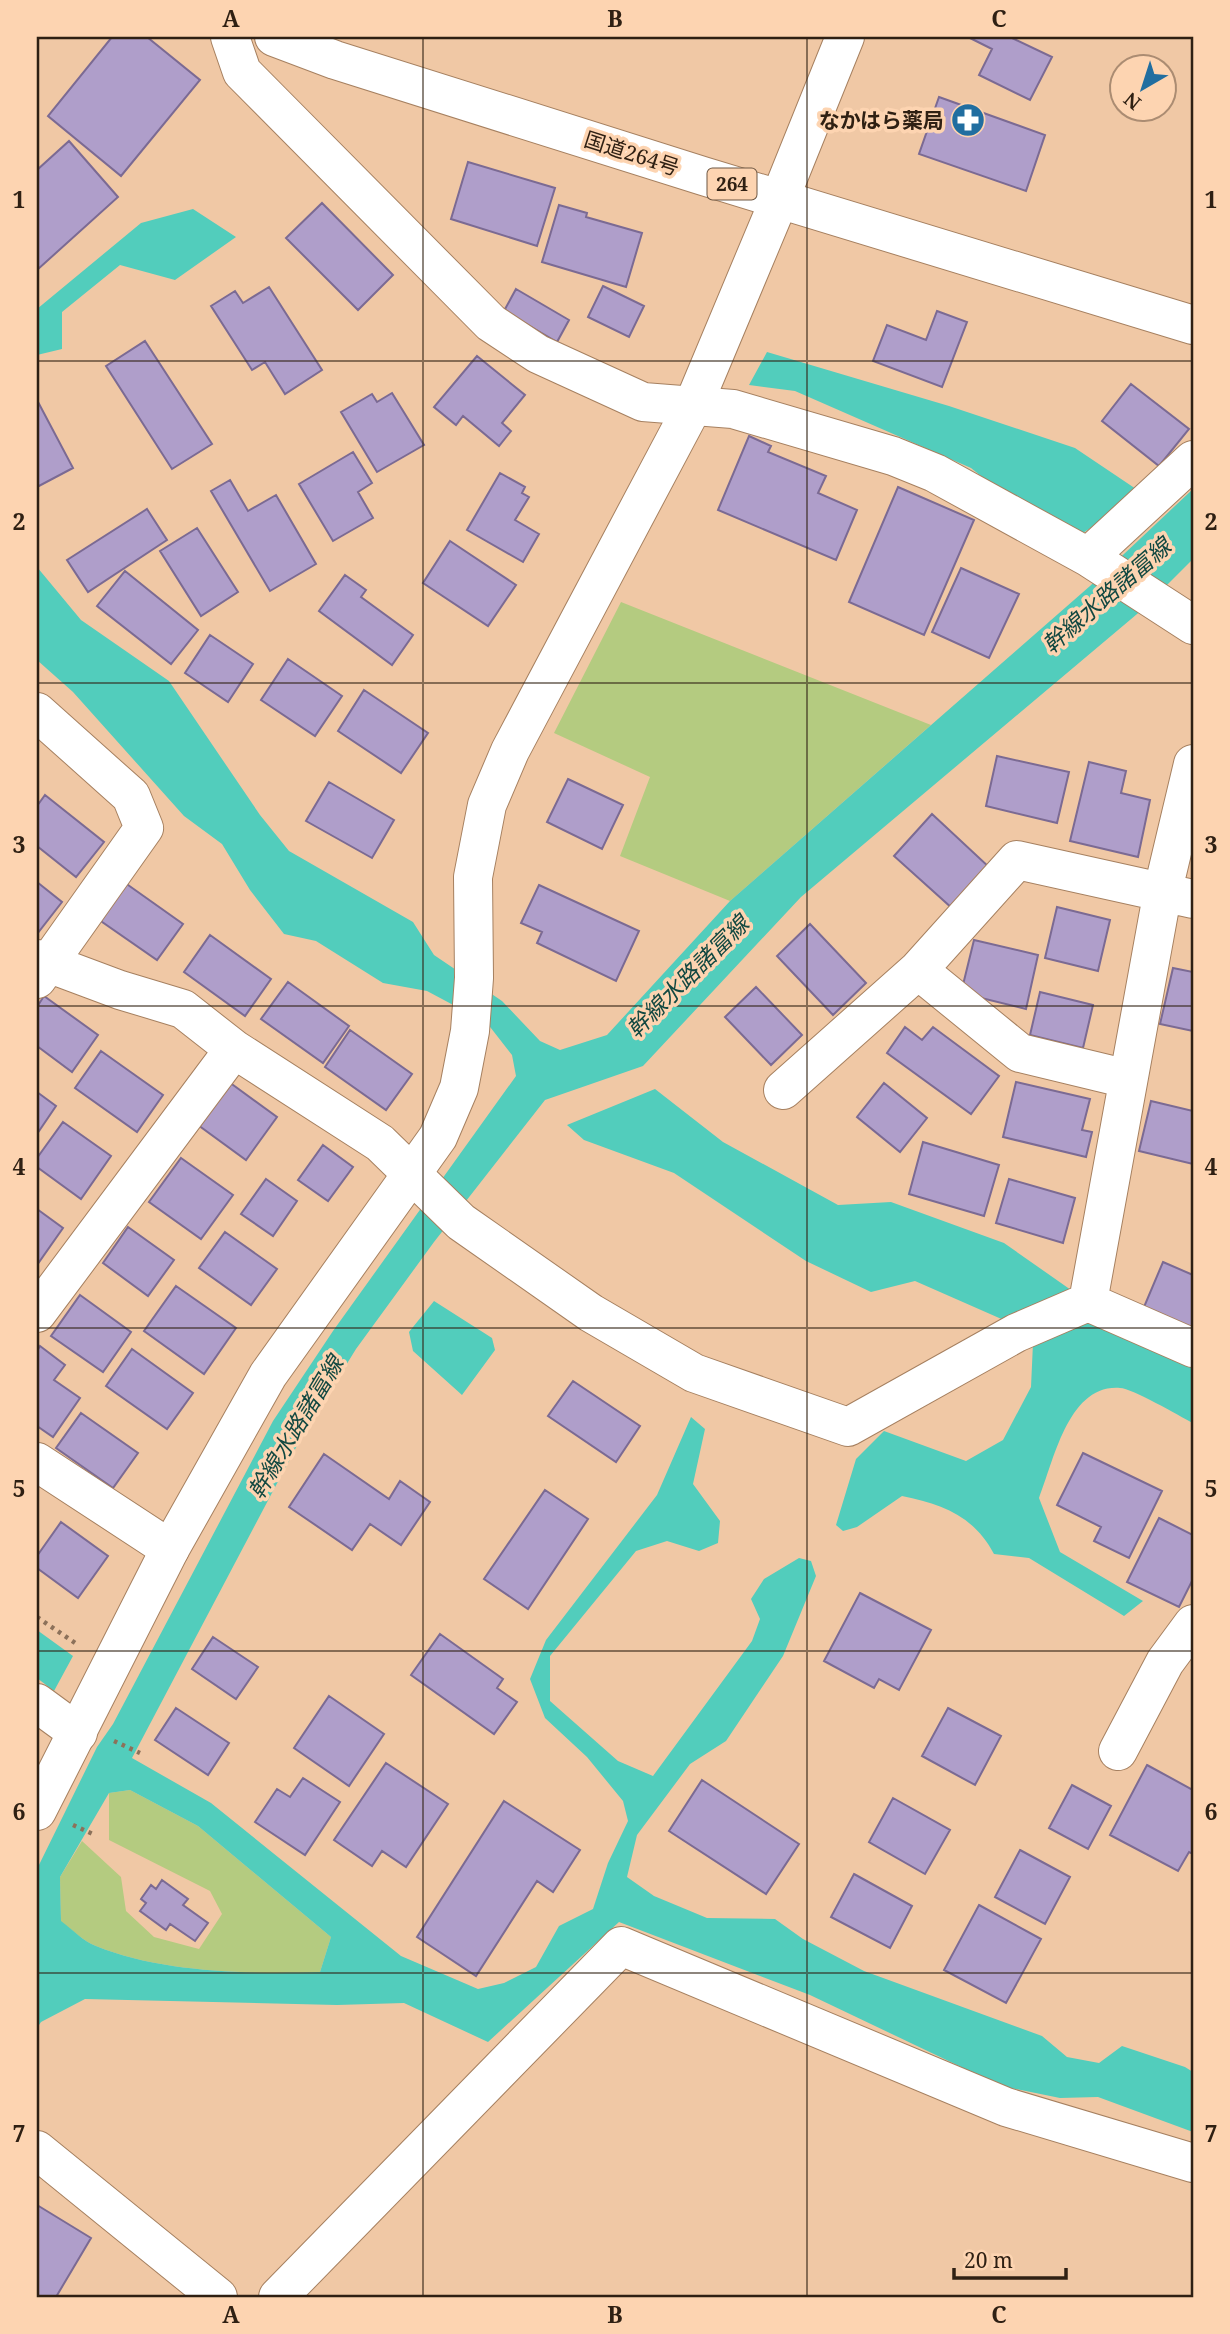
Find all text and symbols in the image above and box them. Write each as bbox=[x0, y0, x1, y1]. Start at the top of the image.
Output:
text: A bbox=[222, 2, 240, 34]
text: B bbox=[607, 2, 623, 34]
text: C bbox=[991, 2, 1007, 34]
north arrow bbox=[1108, 52, 1178, 122]
text: N bbox=[1118, 86, 1146, 116]
pharmacy icon: なかはら薬局 bbox=[949, 101, 987, 139]
place label: なかはら薬局 bbox=[819, 106, 944, 134]
street label: 国道264号 bbox=[581, 125, 683, 181]
road number: 264 bbox=[708, 168, 756, 200]
text: 1 bbox=[13, 183, 26, 215]
text: 1 bbox=[1205, 183, 1218, 215]
text: 2 bbox=[13, 505, 26, 537]
text: 2 bbox=[1205, 505, 1218, 537]
water label: 幹線水路諸富線 bbox=[1035, 528, 1180, 660]
text: 3 bbox=[13, 828, 26, 860]
text: 3 bbox=[1205, 828, 1218, 860]
water label: 幹線水路諸富線 bbox=[619, 906, 757, 1044]
text: 4 bbox=[13, 1150, 26, 1182]
text: 4 bbox=[1205, 1150, 1218, 1182]
water label: 幹線水路諸富線 bbox=[240, 1347, 352, 1504]
text: 5 bbox=[13, 1472, 26, 1504]
text: 5 bbox=[1205, 1472, 1218, 1504]
text: 6 bbox=[13, 1795, 26, 1827]
text: 6 bbox=[1205, 1795, 1218, 1827]
text: 7 bbox=[13, 2117, 26, 2149]
text: 7 bbox=[1205, 2117, 1218, 2149]
scale bar bbox=[954, 2236, 1066, 2280]
text: 20 m bbox=[964, 2246, 1013, 2274]
text: A bbox=[222, 2298, 240, 2330]
text: B bbox=[607, 2298, 623, 2330]
text: C bbox=[991, 2298, 1007, 2330]

